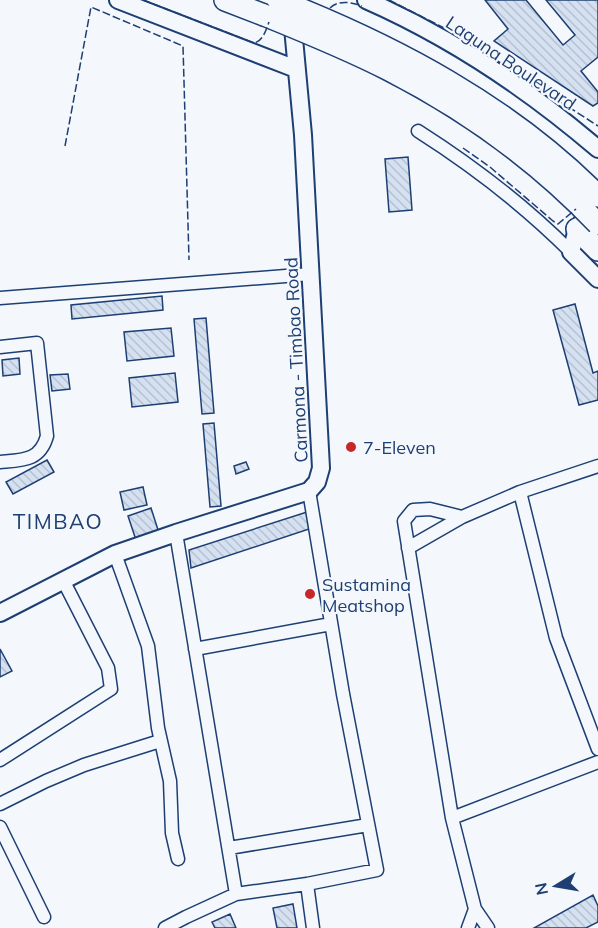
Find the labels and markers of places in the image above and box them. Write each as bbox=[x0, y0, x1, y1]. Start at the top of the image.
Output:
place label: 7-Eleven bbox=[363, 436, 436, 459]
marker: 7-Eleven bbox=[344, 440, 358, 454]
place label: Sustamina Meatshop bbox=[322, 573, 411, 617]
marker: Sustamina Meatshop bbox=[303, 587, 317, 601]

